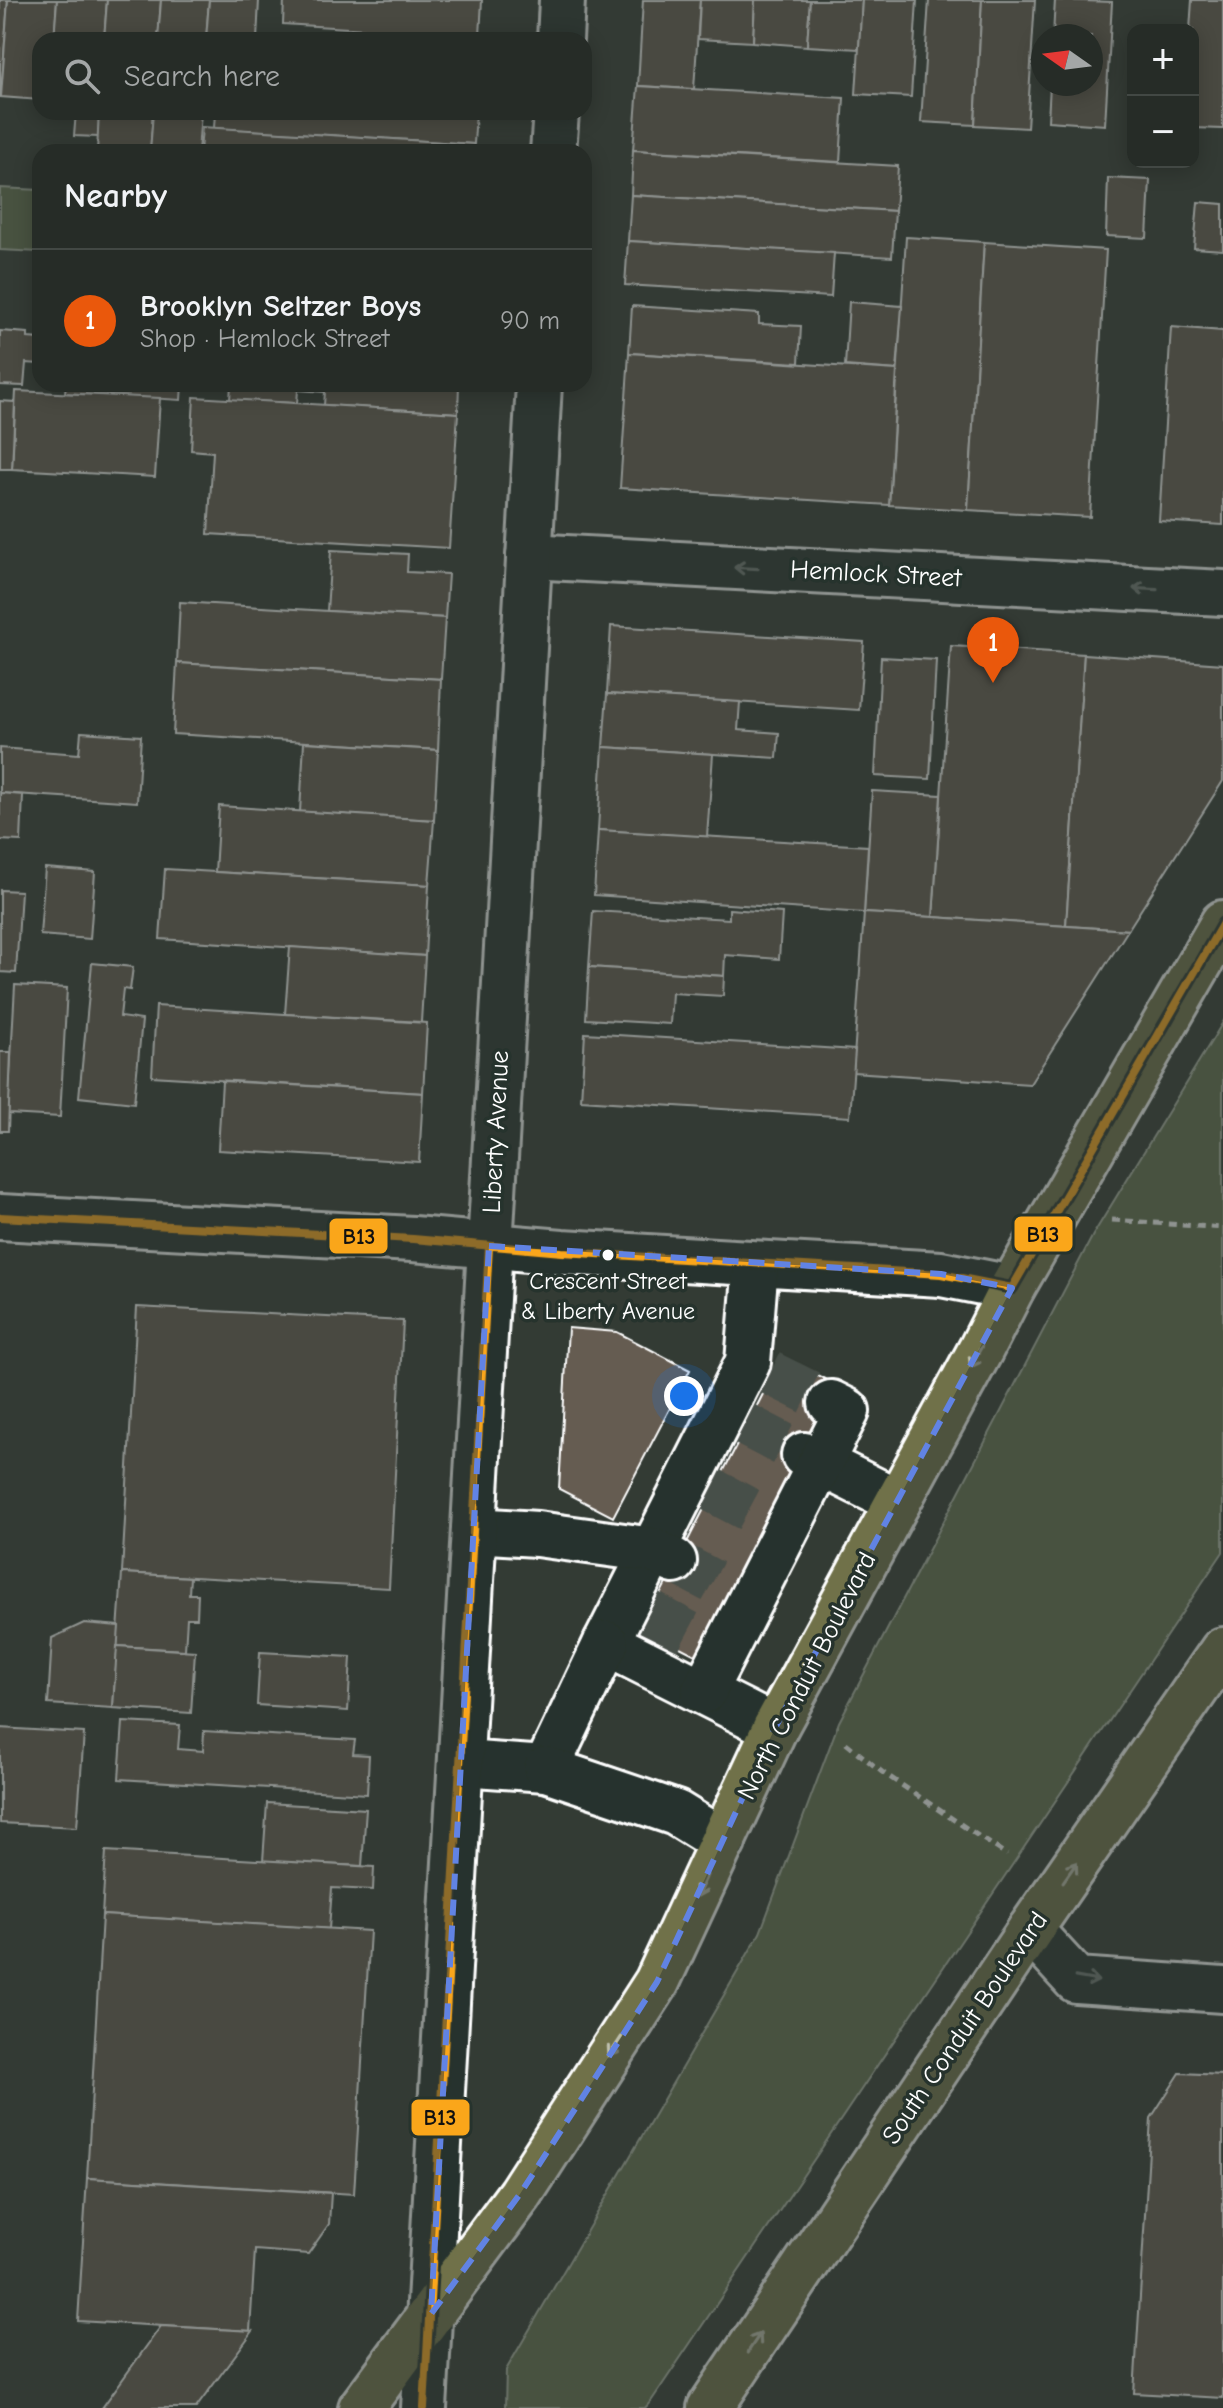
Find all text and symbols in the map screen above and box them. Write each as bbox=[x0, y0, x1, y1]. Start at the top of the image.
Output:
north arrow bbox=[1031, 24, 1103, 96]
map controls bbox=[1127, 24, 1199, 168]
button: + bbox=[1127, 24, 1199, 96]
search box bbox=[32, 32, 592, 120]
icon: search bbox=[60, 54, 104, 98]
text: Search here bbox=[124, 59, 280, 94]
button: − bbox=[1127, 96, 1199, 168]
text: Nearby bbox=[64, 176, 167, 216]
text: Brooklyn Seltzer Boys bbox=[140, 289, 421, 324]
text: 1 bbox=[85, 306, 95, 336]
text: 90 m bbox=[500, 306, 560, 336]
text: Shop · Hemlock Street bbox=[140, 324, 389, 354]
street label: Hemlock Street bbox=[789, 555, 964, 594]
one-way arrow bbox=[733, 560, 760, 575]
one-way arrow bbox=[1132, 581, 1159, 596]
pin: 1 bbox=[967, 617, 1019, 683]
street label: Liberty Avenue bbox=[477, 1050, 515, 1214]
line badge: B13 bbox=[1013, 1215, 1074, 1253]
line badge: B13 bbox=[328, 1217, 389, 1255]
text: B13 bbox=[1027, 1222, 1059, 1248]
text: B13 bbox=[343, 1224, 375, 1250]
marker: Crescent Street & Liberty Avenue bbox=[600, 1247, 616, 1263]
place label: Crescent Street & Liberty Avenue bbox=[521, 1267, 695, 1325]
one-way arrow bbox=[968, 1345, 984, 1369]
your location bbox=[664, 1376, 704, 1416]
street label: North Conduit Boulevard bbox=[732, 1547, 882, 1805]
one-way arrow bbox=[1062, 1861, 1078, 1883]
one-way arrow bbox=[694, 1874, 709, 1898]
street label: South Conduit Boulevard bbox=[876, 1906, 1054, 2150]
one-way arrow bbox=[1073, 1973, 1099, 1988]
one-way arrow bbox=[606, 2036, 623, 2058]
line badge: B13 bbox=[410, 2098, 471, 2137]
text: B13 bbox=[424, 2105, 456, 2131]
one-way arrow bbox=[745, 2333, 762, 2355]

